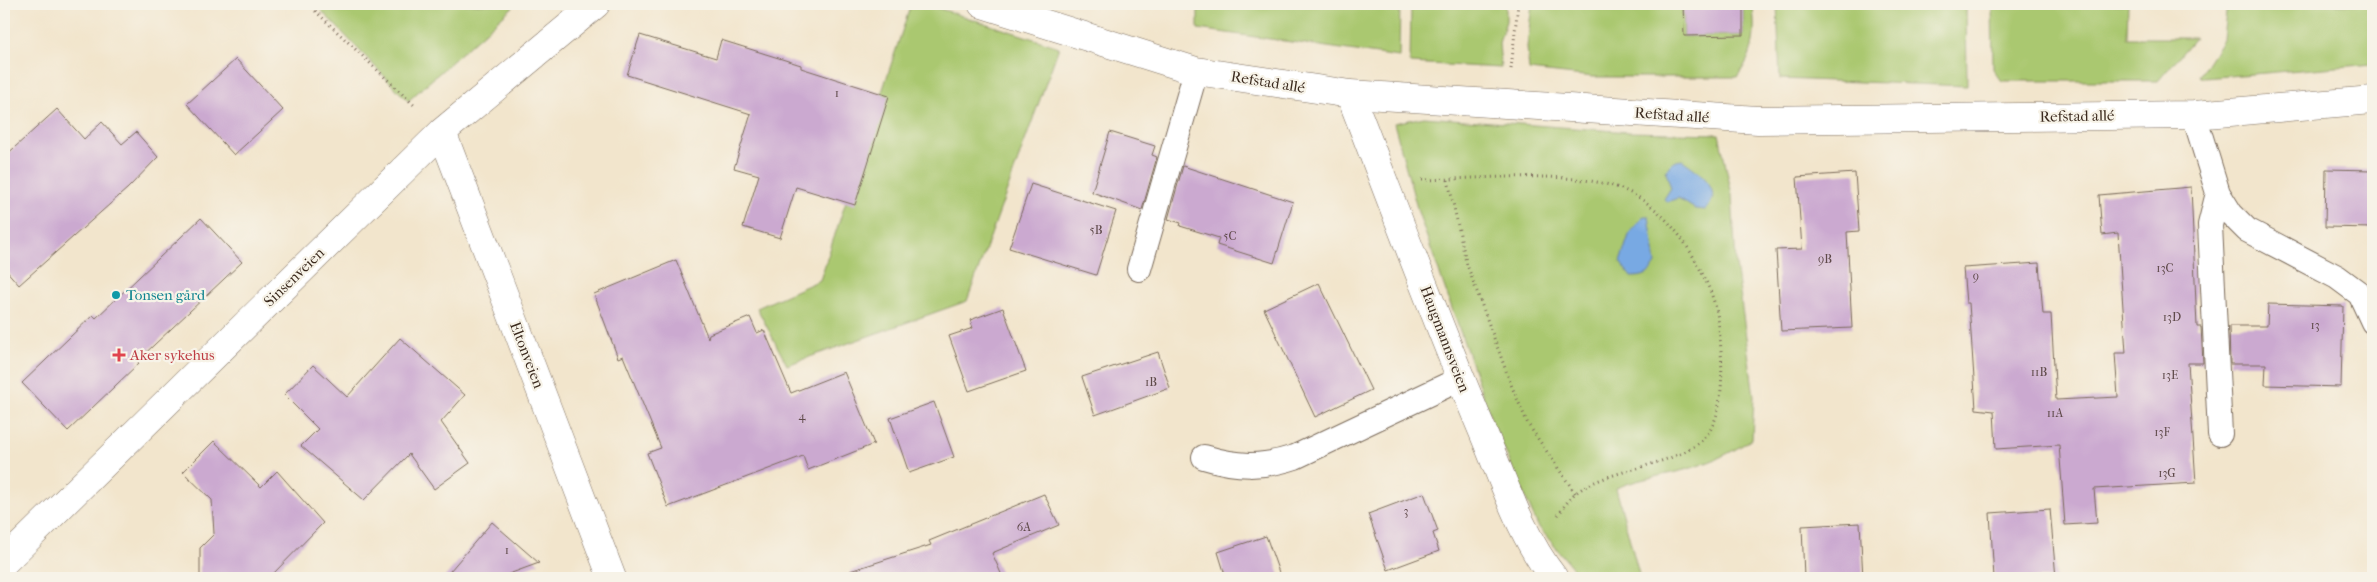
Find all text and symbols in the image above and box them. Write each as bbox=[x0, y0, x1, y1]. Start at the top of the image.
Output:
street label: Refstad allé bbox=[1230, 67, 1307, 97]
house number: 1 bbox=[835, 86, 839, 100]
street label: Refstad allé bbox=[1634, 103, 1711, 127]
street label: Refstad allé bbox=[2039, 106, 2115, 126]
house number: 5B bbox=[1090, 223, 1103, 237]
house number: 5C bbox=[1223, 229, 1237, 243]
street label: Sinsenveien bbox=[260, 243, 328, 310]
house number: 9B bbox=[1818, 252, 1832, 266]
house number: 13C bbox=[2156, 261, 2174, 275]
house number: 9 bbox=[1973, 269, 1979, 283]
street label: Haugmannsveien bbox=[1416, 283, 1474, 395]
place label: Tonsen gård bbox=[126, 286, 206, 304]
marker: Tonsen gård bbox=[110, 289, 122, 301]
house number: 13D bbox=[2163, 310, 2181, 324]
house number: 13 bbox=[2310, 318, 2320, 332]
street label: Eltonveien bbox=[506, 319, 548, 391]
place label: Aker sykehus bbox=[129, 346, 215, 364]
marker: Aker sykehus bbox=[112, 348, 126, 362]
house number: 11B bbox=[2031, 365, 2047, 379]
house number: 13E bbox=[2162, 368, 2178, 382]
house number: 1B bbox=[1145, 375, 1157, 389]
house number: 11A bbox=[2047, 406, 2063, 420]
house number: 4 bbox=[798, 409, 806, 423]
house number: 13F bbox=[2154, 425, 2170, 439]
house number: 13G bbox=[2158, 466, 2176, 480]
house number: 3 bbox=[1404, 504, 1409, 518]
house number: 6A bbox=[1017, 520, 1031, 534]
house number: 1 bbox=[505, 543, 509, 557]

